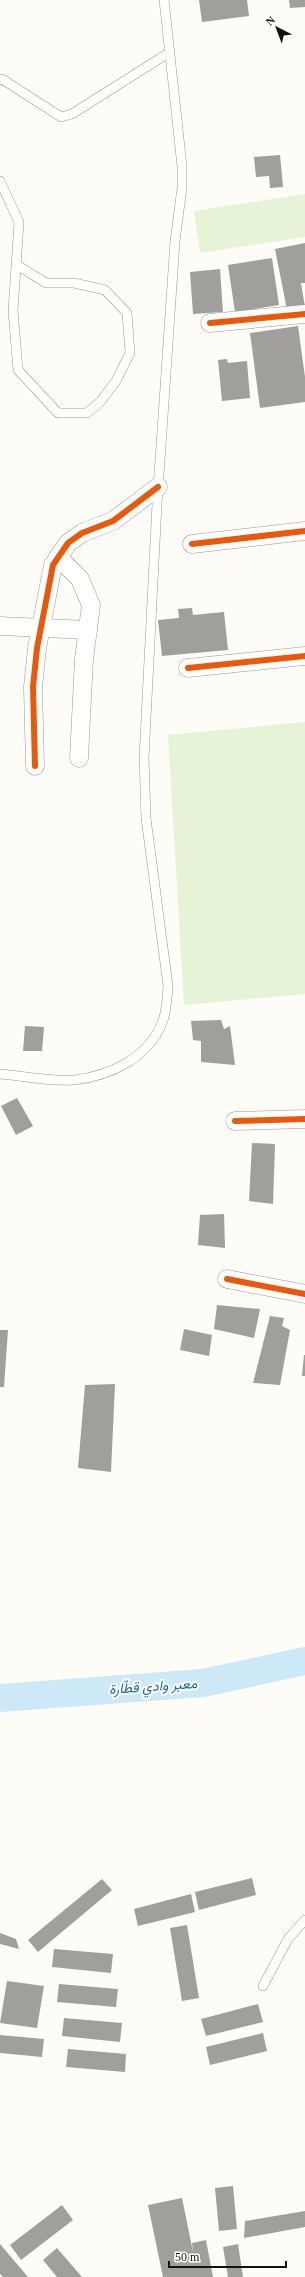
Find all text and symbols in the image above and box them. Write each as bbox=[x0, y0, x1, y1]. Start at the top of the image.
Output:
north arrow bbox=[257, 8, 297, 48]
text: N bbox=[263, 13, 277, 28]
water label: معبر وادي قطّارة bbox=[108, 1674, 199, 1701]
scale bar bbox=[169, 2243, 286, 2269]
text: 50 m bbox=[175, 2250, 200, 2264]

